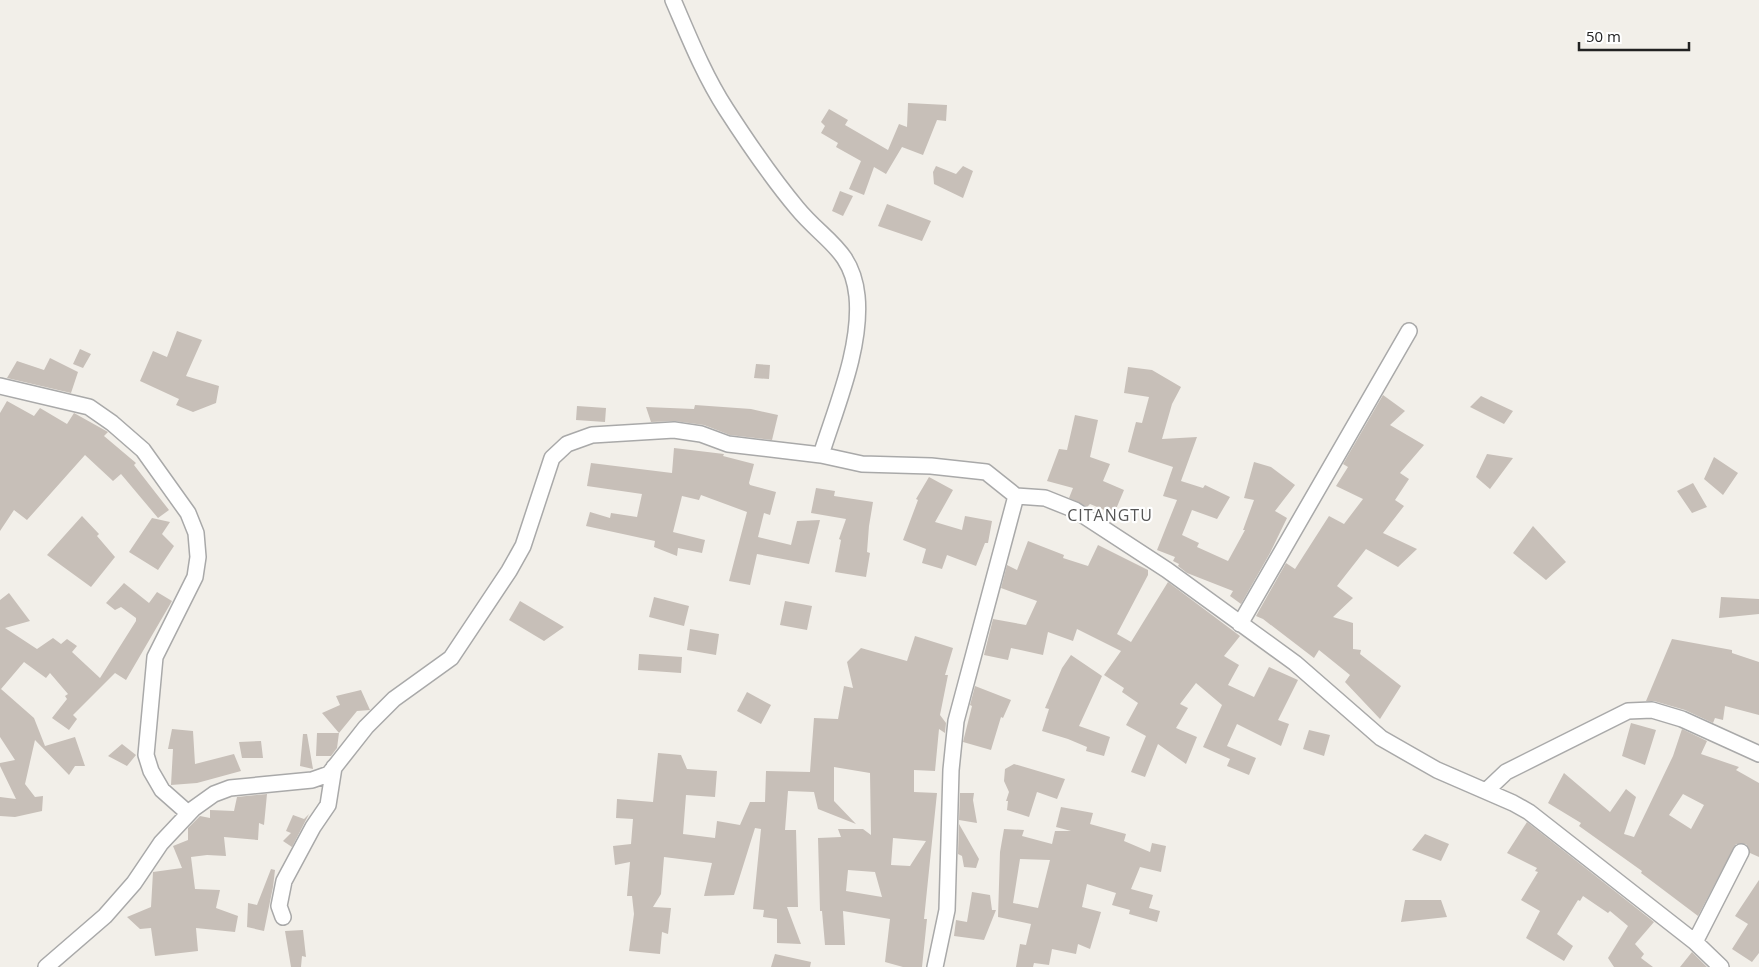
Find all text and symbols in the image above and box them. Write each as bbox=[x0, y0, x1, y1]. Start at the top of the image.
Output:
scale bar bbox=[1579, 20, 1689, 52]
text: 50 m bbox=[1586, 26, 1621, 46]
district label: CITANGTU bbox=[1067, 504, 1153, 526]

